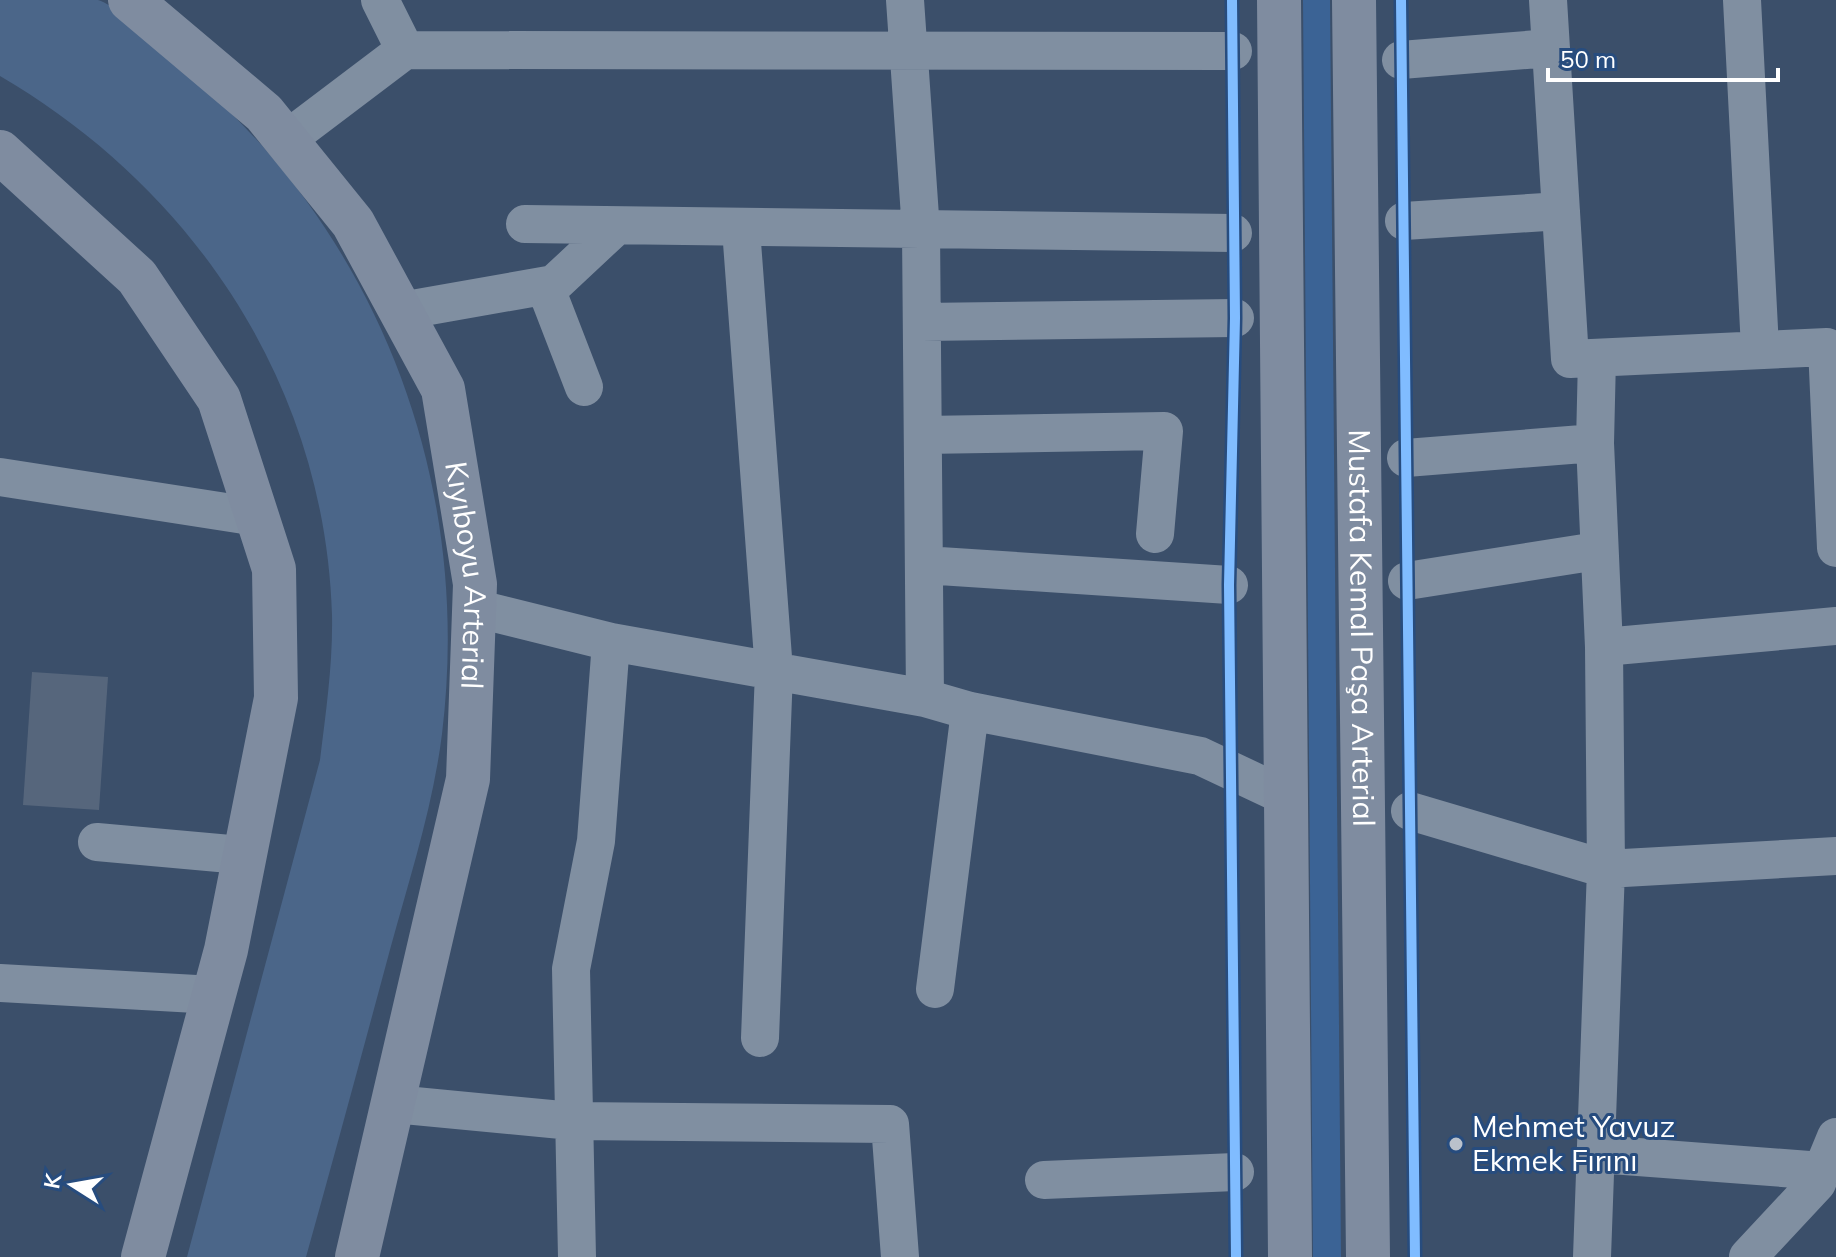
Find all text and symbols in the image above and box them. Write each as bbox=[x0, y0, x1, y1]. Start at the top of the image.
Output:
scale bar bbox=[1548, 32, 1778, 82]
text: 50 m bbox=[1560, 44, 1616, 74]
street label: Mustafa Kemal Paşa Arterial bbox=[1341, 429, 1383, 827]
street label: Kıyıboyu Arterial bbox=[437, 459, 495, 690]
place label: Mehmet Yavuz Ekmek Fırını bbox=[1472, 1107, 1675, 1179]
marker: Mehmet Yavuz Ekmek Fırını bbox=[1447, 1135, 1465, 1153]
north arrow bbox=[32, 1145, 112, 1225]
text: K bbox=[37, 1170, 68, 1191]

